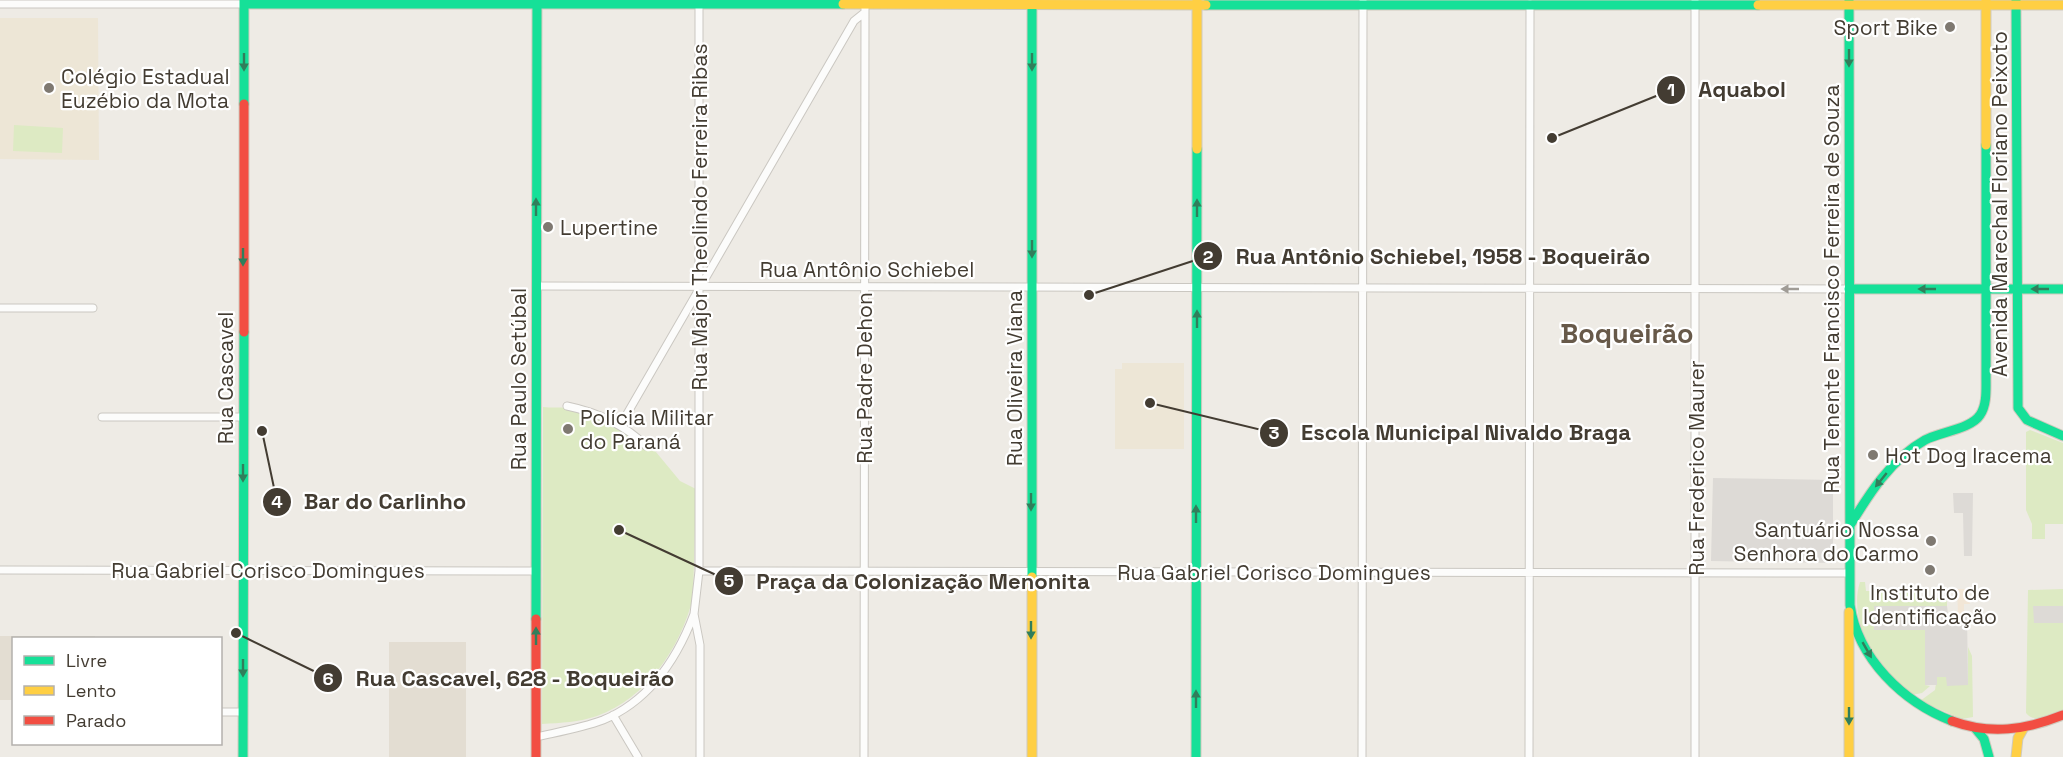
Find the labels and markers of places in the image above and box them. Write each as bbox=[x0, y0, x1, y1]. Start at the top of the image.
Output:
place label: Sport Bike bbox=[1833, 14, 1938, 41]
marker: Sport Bike bbox=[1943, 20, 1957, 34]
place label: Colégio Estadual Euzébio da Mota bbox=[61, 63, 230, 114]
callout: Aquabol bbox=[1656, 70, 1797, 110]
marker: Colégio Estadual Euzébio da Mota bbox=[42, 81, 56, 95]
place label: Lupertine bbox=[560, 214, 658, 241]
marker: Lupertine bbox=[541, 220, 555, 234]
callout: Rua Antônio Schiebel, 1958 - Boqueirão bbox=[1193, 236, 1663, 276]
place label: Polícia Militar do Paraná bbox=[580, 404, 714, 455]
callout: Escola Municipal Nivaldo Braga bbox=[1259, 413, 1643, 453]
marker: Polícia Militar do Paraná bbox=[561, 422, 575, 436]
place label: Hot Dog Iracema bbox=[1885, 442, 2052, 469]
marker: Hot Dog Iracema bbox=[1866, 448, 1880, 462]
callout: Bar do Carlinho bbox=[262, 482, 479, 522]
place label: Santuário Nossa Senhora do Carmo bbox=[1734, 516, 1919, 567]
marker: Santuário Nossa Senhora do Carmo bbox=[1924, 534, 1938, 548]
callout: Praça da Colonização Menonita bbox=[714, 561, 1102, 601]
marker: Instituto de Identificação bbox=[1923, 563, 1937, 577]
place label: Instituto de Identificação bbox=[1863, 579, 1997, 630]
callout: Rua Cascavel, 628 - Boqueirão bbox=[313, 658, 688, 698]

